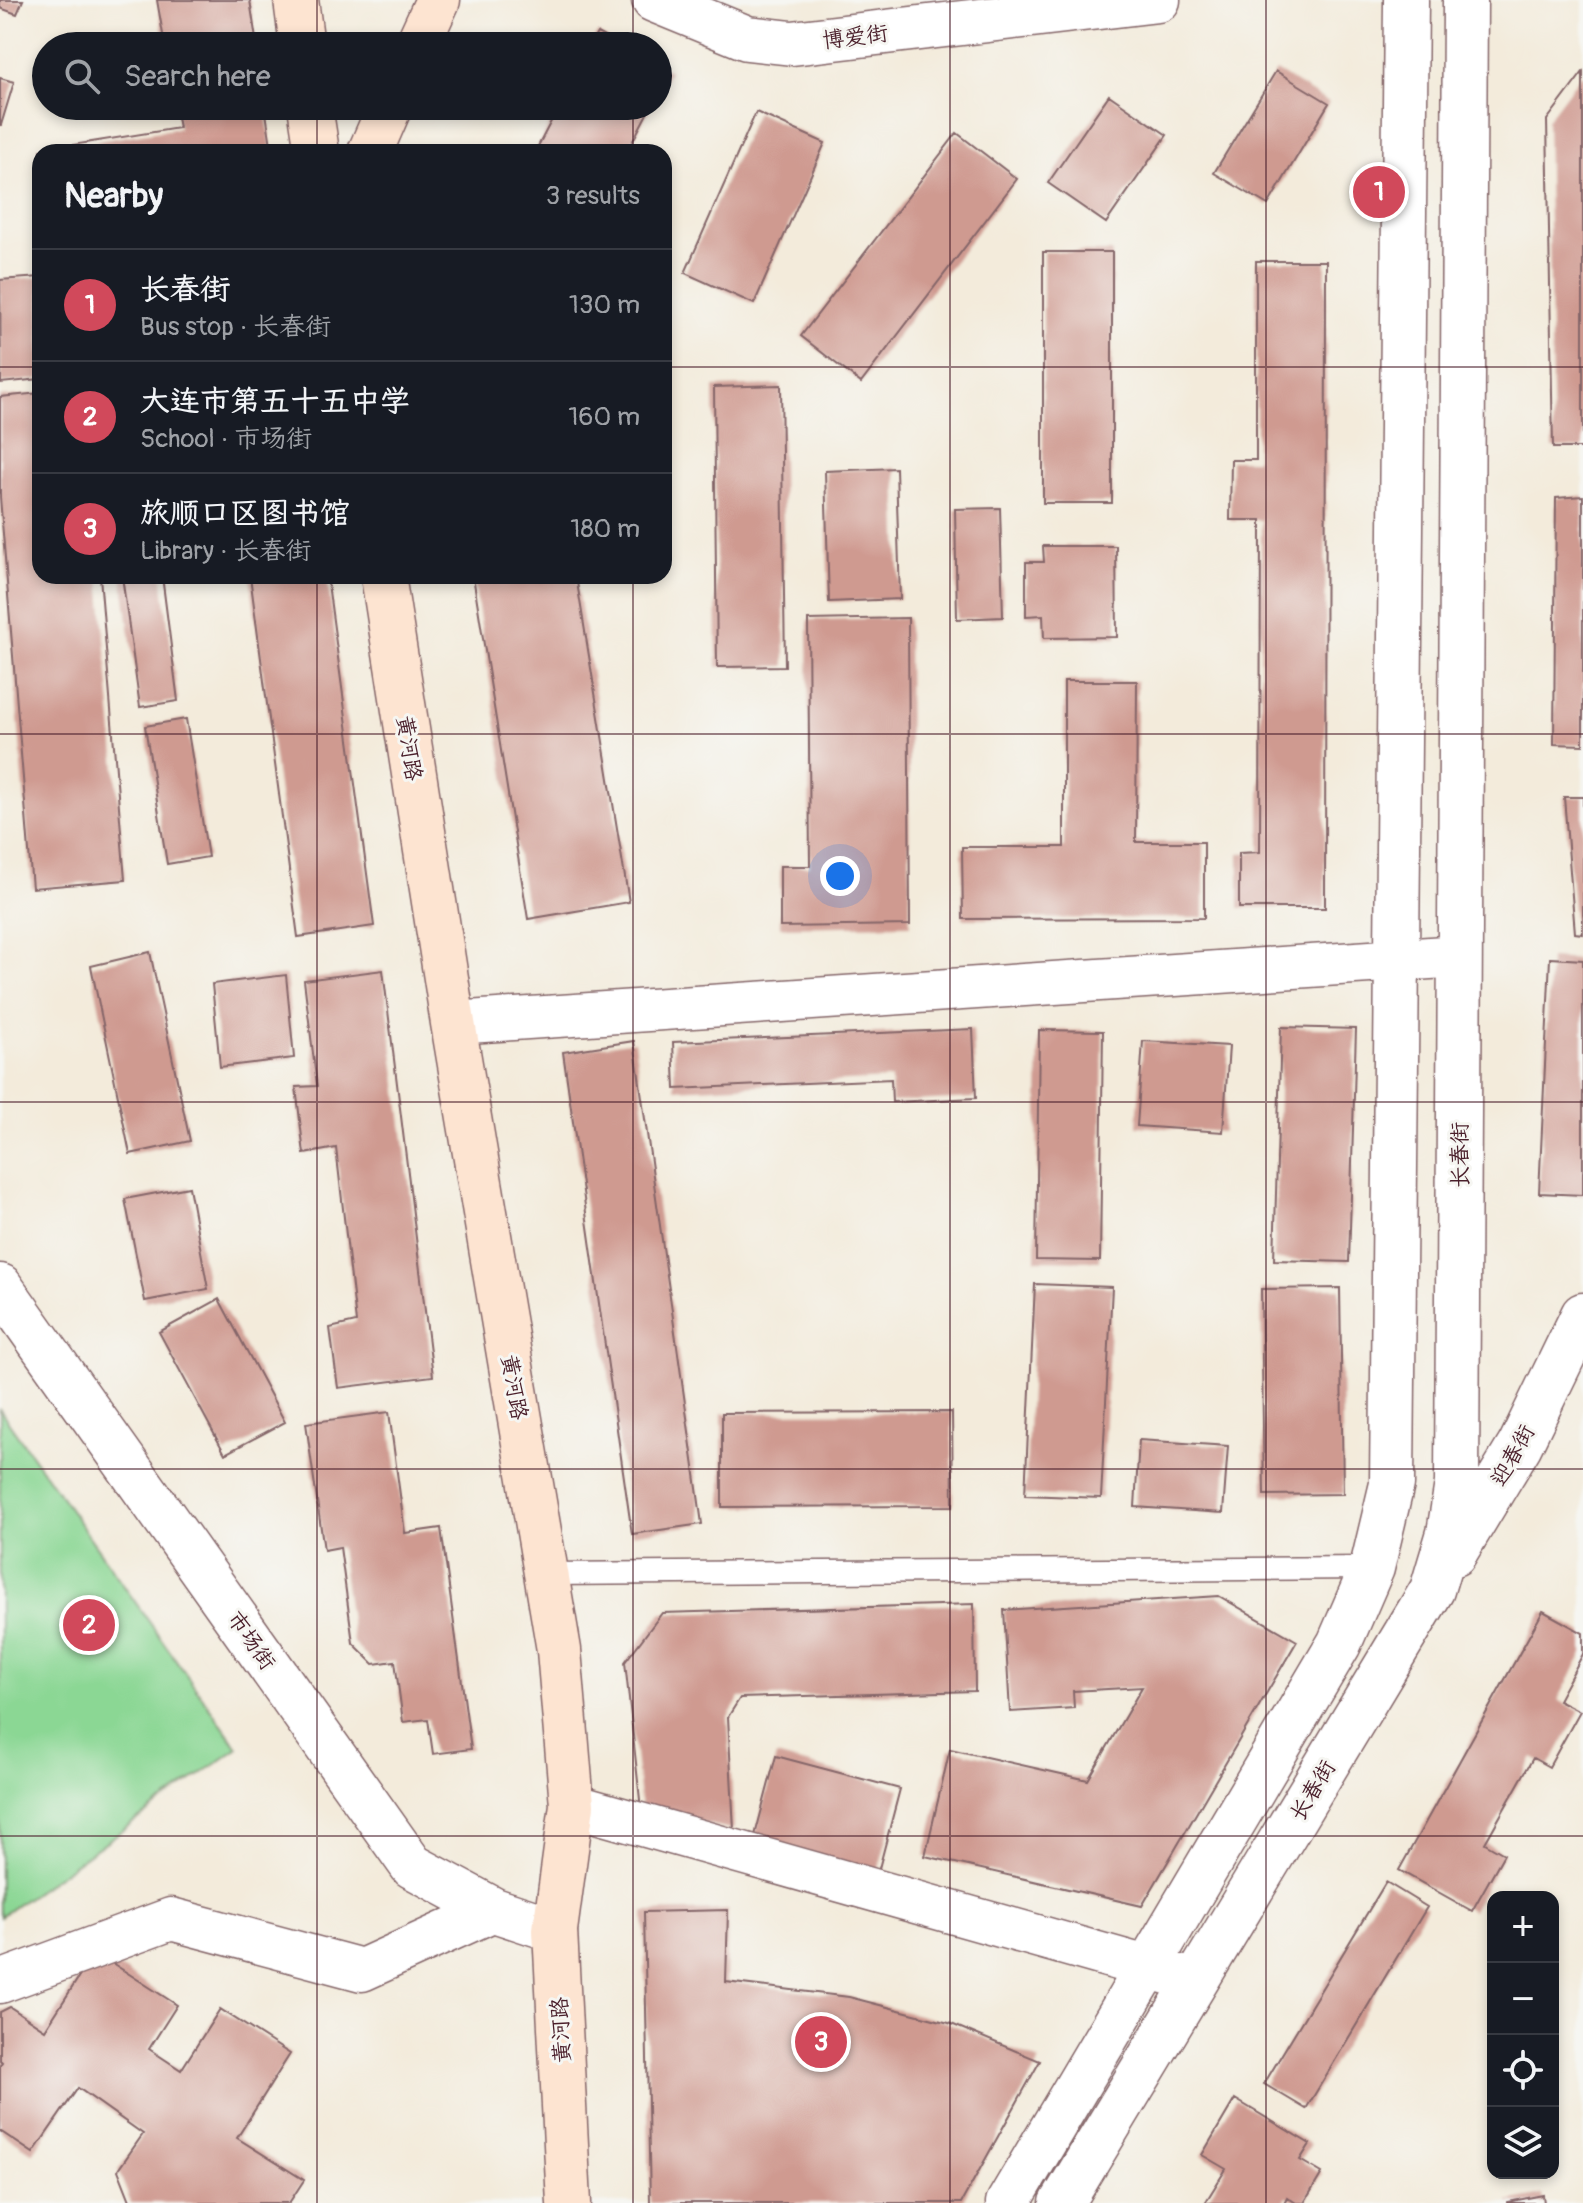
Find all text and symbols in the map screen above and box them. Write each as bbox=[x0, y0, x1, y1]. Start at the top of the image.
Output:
street label: 博爱街 bbox=[821, 19, 890, 55]
search box bbox=[32, 32, 672, 120]
icon: search bbox=[60, 54, 104, 98]
text: Search here bbox=[124, 58, 271, 95]
pin: 1 bbox=[1353, 162, 1405, 222]
text: Nearby bbox=[64, 175, 163, 218]
text: 3 results bbox=[546, 180, 640, 212]
text: 长春街 bbox=[140, 271, 230, 308]
text: 1 bbox=[85, 289, 95, 321]
text: 130 m bbox=[569, 289, 640, 321]
text: Bus stop · 长春街 bbox=[140, 311, 331, 343]
text: 大连市第五十五中学 bbox=[140, 383, 410, 420]
text: 2 bbox=[83, 401, 97, 433]
text: 160 m bbox=[568, 401, 640, 433]
text: School · 市场街 bbox=[140, 423, 312, 455]
text: 旅顺口区图书馆 bbox=[140, 495, 350, 532]
text: 3 bbox=[83, 513, 97, 545]
text: 180 m bbox=[570, 513, 640, 545]
text: Library · 长春街 bbox=[140, 535, 312, 567]
street label: 黄河路 bbox=[390, 713, 428, 783]
your location bbox=[820, 856, 860, 896]
street label: 长春街 bbox=[1446, 1122, 1474, 1188]
street label: 黄河路 bbox=[494, 1352, 534, 1422]
street label: 迎春街 bbox=[1485, 1420, 1541, 1491]
pin: 2 bbox=[63, 1595, 115, 1655]
street label: 市场街 bbox=[221, 1606, 282, 1676]
street label: 长春街 bbox=[1284, 1755, 1342, 1826]
map controls bbox=[1487, 1891, 1559, 2179]
button: + bbox=[1487, 1891, 1559, 1963]
button: − bbox=[1487, 1963, 1559, 2035]
street label: 黄河路 bbox=[545, 1996, 577, 2064]
pin: 3 bbox=[795, 2012, 847, 2072]
button: locate bbox=[1487, 2035, 1559, 2107]
button: layers bbox=[1487, 2107, 1559, 2179]

